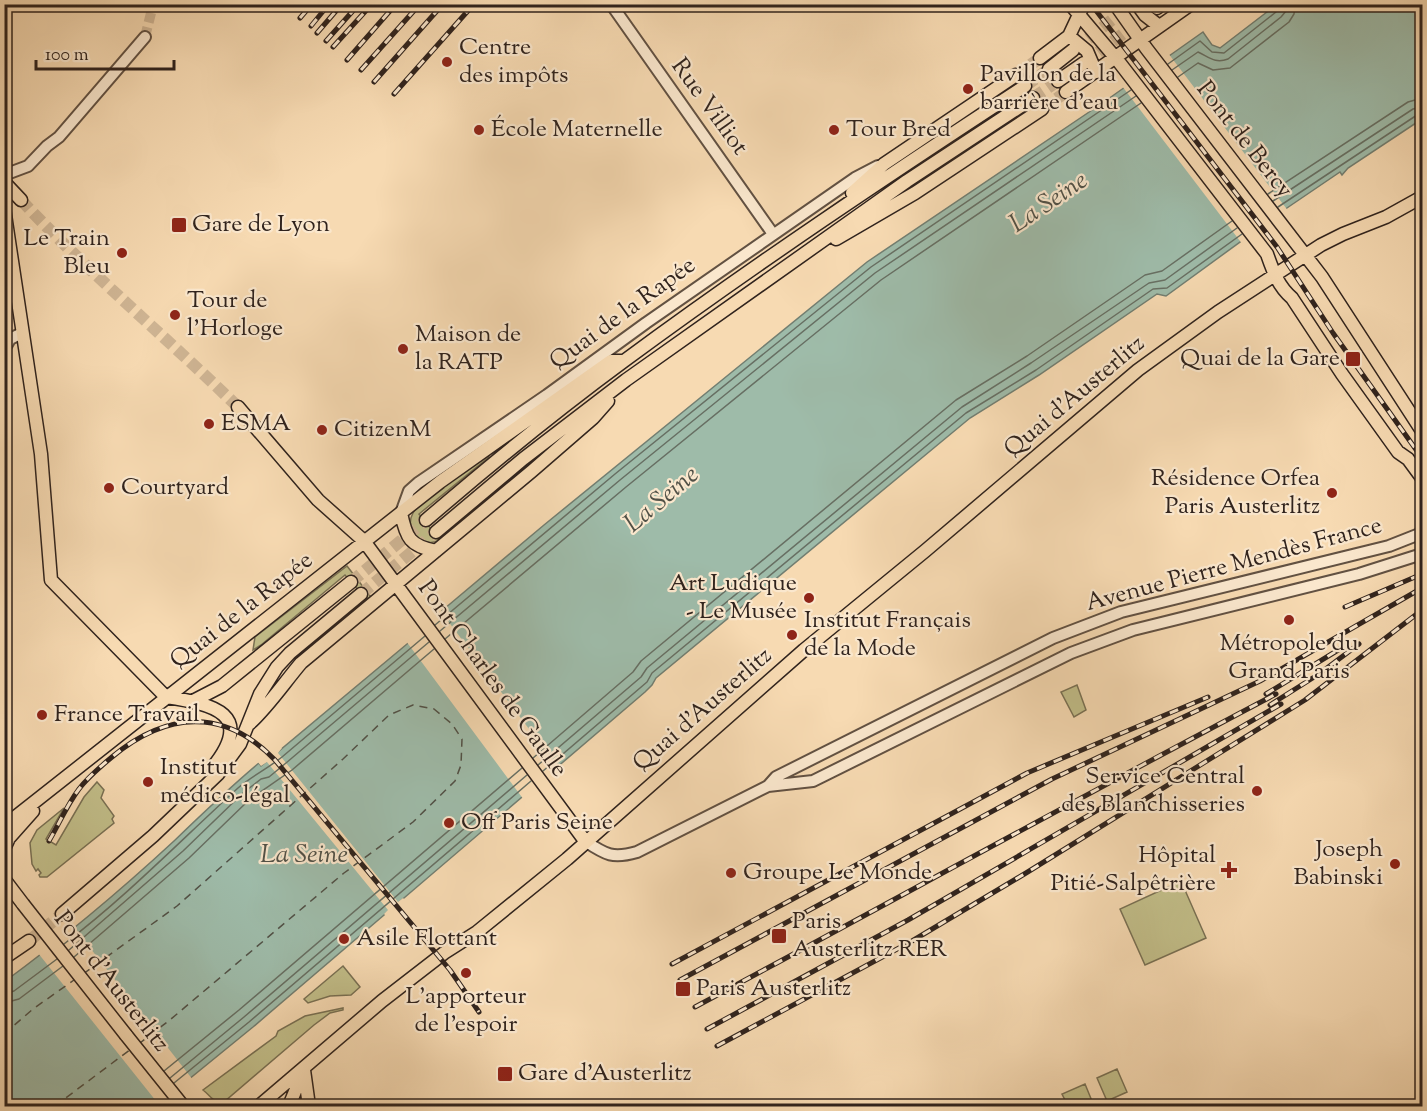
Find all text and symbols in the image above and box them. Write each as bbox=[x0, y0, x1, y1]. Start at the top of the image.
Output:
place label: Centre des impôts bbox=[459, 31, 568, 93]
scale bar bbox=[36, 33, 174, 71]
text: 100 m bbox=[45, 43, 89, 69]
street label: Rue Villiot bbox=[662, 51, 756, 163]
marker: Centre des impôts bbox=[440, 55, 454, 69]
place label: Pavillon de la barrière d'eau bbox=[980, 58, 1118, 120]
street label: Pont de Bercy bbox=[1188, 74, 1300, 206]
marker: Pavillon de la barrière d'eau bbox=[961, 82, 975, 96]
place label: École Maternelle bbox=[491, 113, 663, 147]
place label: Tour Bred bbox=[846, 113, 951, 147]
marker: École Maternelle bbox=[472, 123, 486, 137]
marker: Tour Bred bbox=[827, 123, 841, 137]
water label: La Seine bbox=[1002, 163, 1096, 243]
place label: Gare de Lyon bbox=[192, 208, 330, 242]
marker: Gare de Lyon bbox=[170, 216, 188, 234]
place label: Le Train Bleu bbox=[23, 222, 110, 284]
marker: Le Train Bleu bbox=[115, 246, 129, 260]
street label: Quai de la Rapée bbox=[543, 249, 703, 379]
place label: Tour de l'Horloge bbox=[187, 284, 283, 346]
marker: Tour de l'Horloge bbox=[168, 308, 182, 322]
place label: Maison de la RATP bbox=[415, 318, 521, 380]
street label: Quai d'Austerlitz bbox=[997, 328, 1153, 466]
marker: Maison de la RATP bbox=[396, 342, 410, 356]
place label: Quai de la Gare bbox=[1180, 342, 1340, 376]
marker: Quai de la Gare bbox=[1344, 350, 1362, 368]
place label: ESMA bbox=[221, 407, 292, 441]
place label: CitizenM bbox=[334, 413, 431, 447]
marker: ESMA bbox=[202, 417, 216, 431]
marker: CitizenM bbox=[315, 423, 329, 437]
water label: La Seine bbox=[616, 458, 708, 542]
place label: Résidence Orfea Paris Austerlitz bbox=[1151, 462, 1320, 524]
place label: Courtyard bbox=[121, 471, 230, 505]
marker: Courtyard bbox=[102, 481, 116, 495]
marker: Résidence Orfea Paris Austerlitz bbox=[1325, 486, 1339, 500]
street label: Avenue Pierre Mendès France bbox=[1082, 509, 1386, 621]
street label: Quai de la Rapée bbox=[163, 544, 321, 678]
place label: Art Ludique - Le Musée bbox=[669, 567, 797, 629]
street label: Pont Charles de Gaulle bbox=[409, 573, 575, 785]
marker: Art Ludique - Le Musée bbox=[802, 591, 816, 605]
place label: Institut Français de la Mode bbox=[804, 604, 971, 666]
marker: Métropole du Grand Paris bbox=[1282, 613, 1296, 627]
place label: Métropole du Grand Paris bbox=[1219, 627, 1359, 689]
marker: Institut Français de la Mode bbox=[785, 628, 799, 642]
street label: Quai d'Austerlitz bbox=[626, 640, 780, 780]
place label: France Travail bbox=[54, 698, 200, 732]
marker: France Travail bbox=[35, 708, 49, 722]
place label: Institut médico-légal bbox=[160, 751, 290, 813]
place label: Service Central des Blanchisseries bbox=[1061, 760, 1245, 822]
marker: Institut médico-légal bbox=[141, 775, 155, 789]
marker: Service Central des Blanchisseries bbox=[1250, 784, 1264, 798]
place label: Off Paris Seine bbox=[461, 806, 613, 840]
marker: Off Paris Seine bbox=[442, 816, 456, 830]
place label: Joseph Babinski bbox=[1294, 833, 1383, 895]
water label: La Seine bbox=[260, 837, 348, 874]
place label: Hôpital Pitié-Salpêtrière bbox=[1050, 839, 1216, 901]
place label: Groupe Le Monde bbox=[743, 856, 932, 890]
marker: Joseph Babinski bbox=[1388, 857, 1402, 871]
marker: Hôpital Pitié-Salpêtrière bbox=[1220, 861, 1238, 879]
marker: Groupe Le Monde bbox=[724, 866, 738, 880]
street label: Pont d'Austerlitz bbox=[45, 904, 177, 1060]
place label: Paris Austerlitz RER bbox=[792, 905, 948, 967]
place label: Asile Flottant bbox=[356, 922, 497, 956]
marker: Paris Austerlitz RER bbox=[770, 927, 788, 945]
marker: Asile Flottant bbox=[337, 932, 351, 946]
marker: L'apporteur de l'espoir bbox=[459, 966, 473, 980]
place label: Paris Austerlitz bbox=[696, 972, 851, 1006]
place label: L'apporteur de l'espoir bbox=[406, 980, 526, 1042]
marker: Paris Austerlitz bbox=[674, 980, 692, 998]
place label: Gare d'Austerlitz bbox=[518, 1057, 691, 1091]
marker: Gare d'Austerlitz bbox=[496, 1065, 514, 1083]

